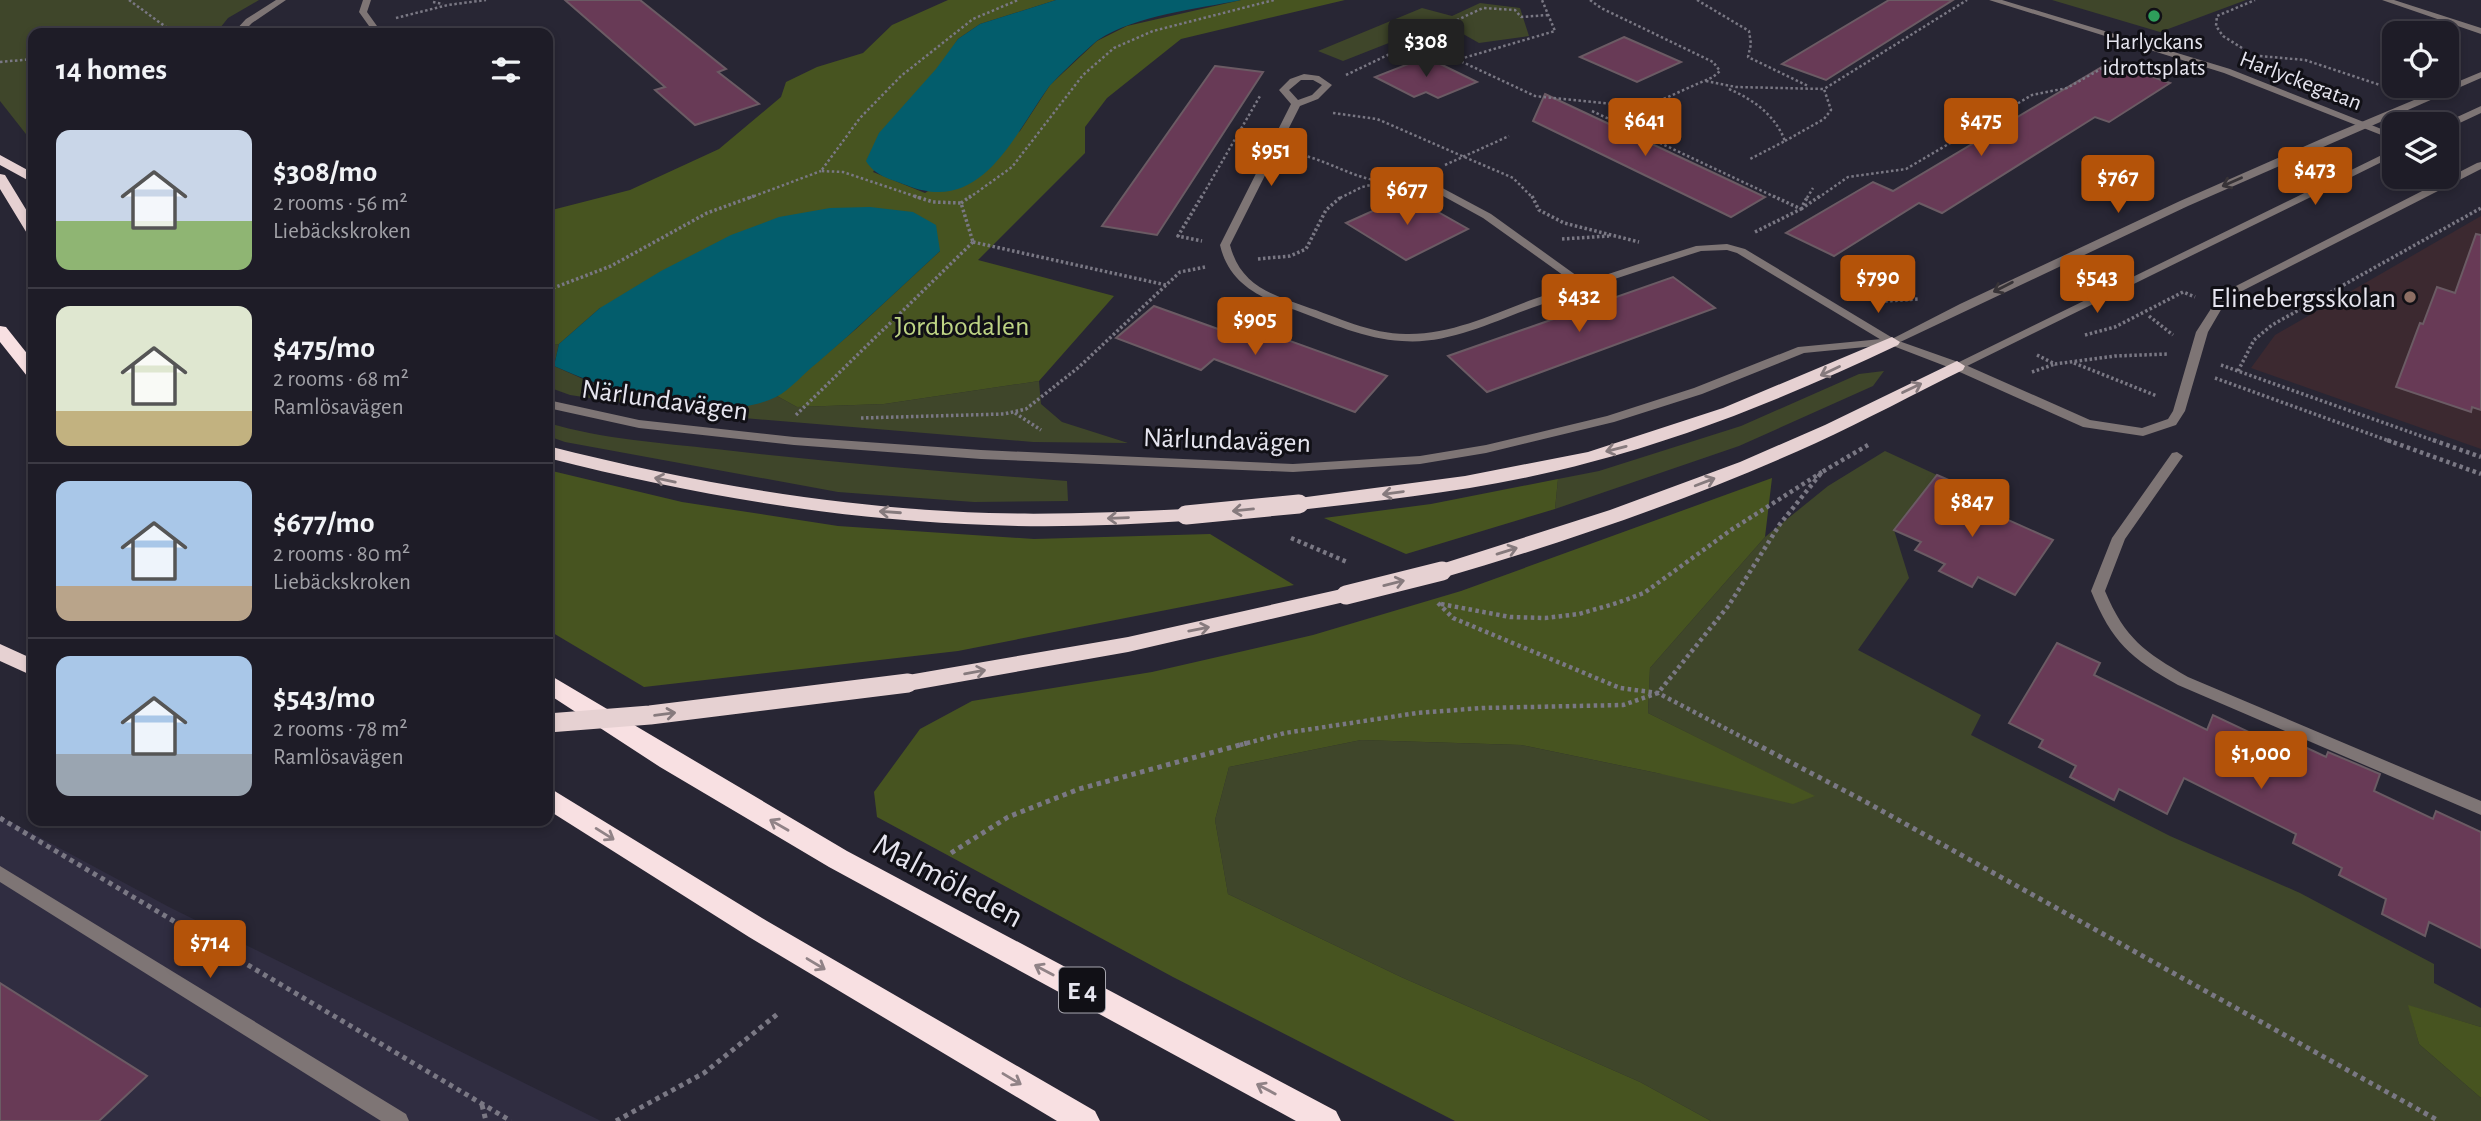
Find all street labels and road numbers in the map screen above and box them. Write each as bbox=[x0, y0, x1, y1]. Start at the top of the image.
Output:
street label: Harlyckegatan bbox=[2236, 48, 2365, 115]
street label: Närlundavägen bbox=[580, 375, 750, 427]
street label: Närlundavägen bbox=[1142, 424, 1311, 458]
street label: Malmöleden bbox=[867, 828, 1028, 934]
road number: E 4 bbox=[1059, 967, 1105, 1012]

